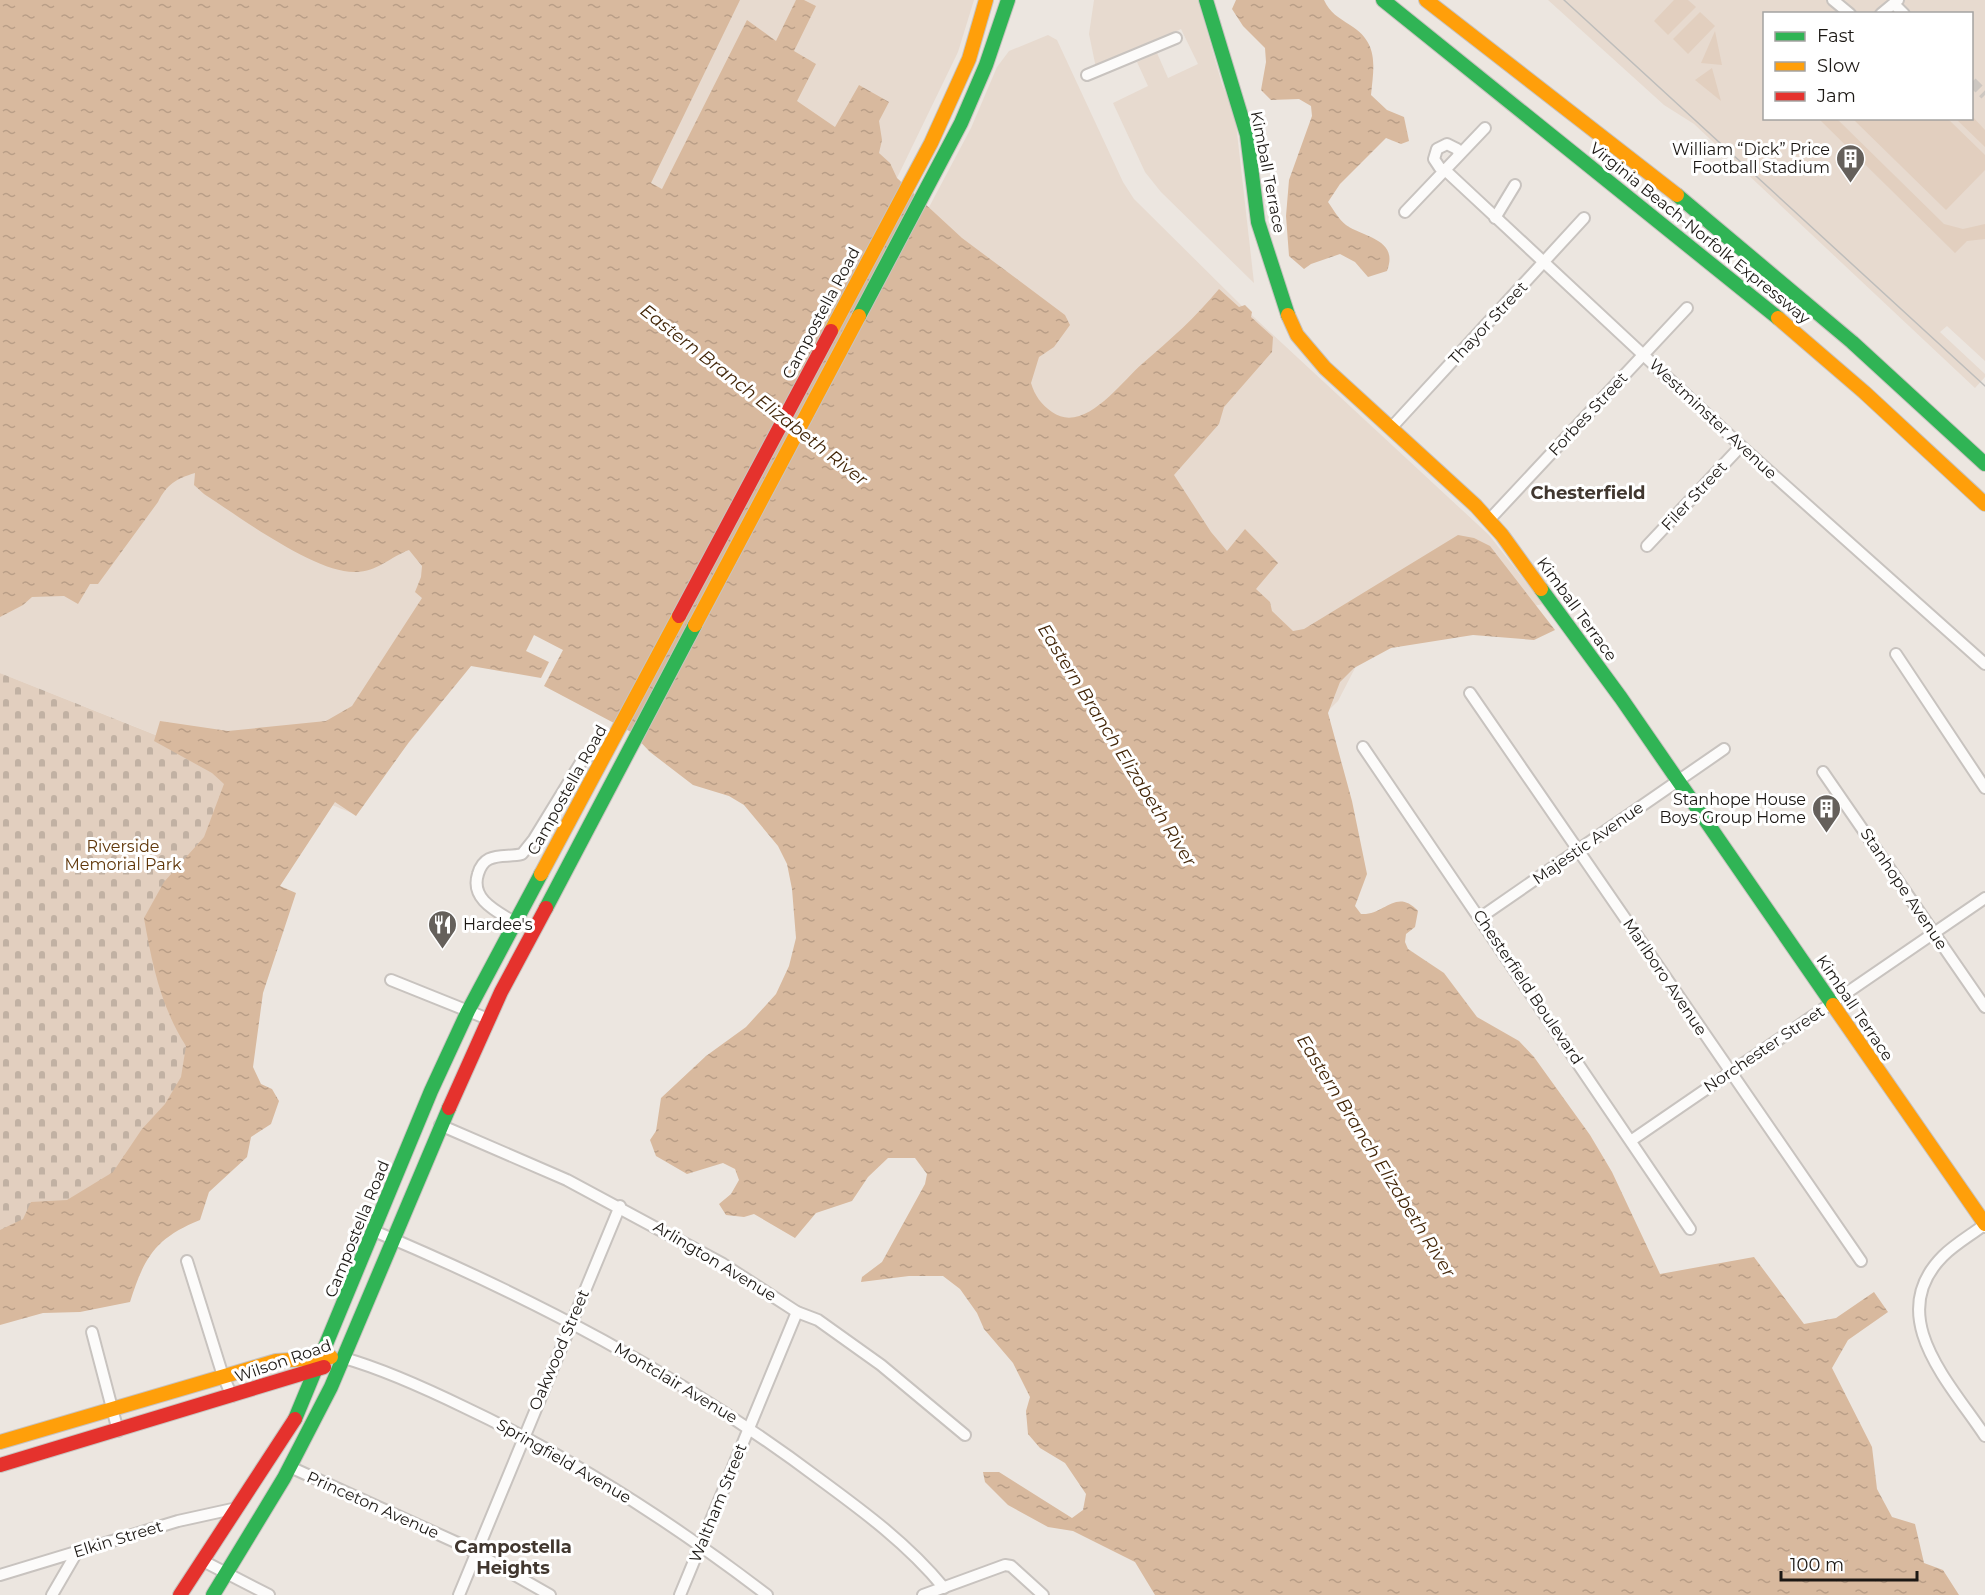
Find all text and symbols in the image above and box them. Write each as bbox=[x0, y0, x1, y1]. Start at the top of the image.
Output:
legend bbox=[1763, 12, 1973, 120]
text: Fast bbox=[1817, 25, 1855, 47]
text: Slow bbox=[1817, 55, 1860, 77]
text: Jam bbox=[1816, 85, 1856, 107]
street label: Kimball Terrace bbox=[1247, 109, 1289, 235]
street label: Virginia Beach-Norfolk Expressway bbox=[1586, 138, 1814, 328]
place label: William “Dick” Price Football Stadium bbox=[1672, 140, 1830, 177]
building icon: William “Dick” Price Football Stadium bbox=[1835, 142, 1867, 184]
street label: Campostella Road bbox=[778, 244, 864, 382]
street label: Thayor Street bbox=[1445, 277, 1532, 368]
water label: Eastern Branch Elizabeth River bbox=[636, 299, 873, 491]
street label: Westminster Avenue bbox=[1645, 355, 1781, 483]
street label: Forbes Street bbox=[1545, 368, 1632, 460]
street label: Filer Street bbox=[1657, 457, 1731, 534]
district label: Chesterfield bbox=[1530, 482, 1646, 504]
street label: Kimball Terrace bbox=[1533, 553, 1621, 665]
water label: Eastern Branch Elizabeth River bbox=[1033, 620, 1202, 871]
street label: Campostella Road bbox=[523, 721, 611, 859]
place label: Stanhope House Boys Group Home bbox=[1659, 790, 1806, 827]
building icon: Stanhope House Boys Group Home bbox=[1811, 792, 1843, 834]
street label: Majestic Avenue bbox=[1529, 798, 1647, 888]
street label: Stanhope Avenue bbox=[1856, 825, 1952, 953]
park label: Riverside Memorial Park bbox=[64, 837, 182, 874]
street label: Chesterfield Boulevard bbox=[1469, 906, 1587, 1068]
restaurant icon: Hardee's bbox=[426, 908, 458, 950]
place label: Hardee's bbox=[463, 915, 533, 934]
street label: Marlboro Avenue bbox=[1619, 915, 1711, 1039]
street label: Kimball Terrace bbox=[1813, 951, 1897, 1065]
street label: Norchester Street bbox=[1700, 1001, 1828, 1096]
water label: Eastern Branch Elizabeth River bbox=[1292, 1031, 1461, 1282]
street label: Campostella Road bbox=[321, 1158, 393, 1300]
street label: Arlington Avenue bbox=[650, 1217, 780, 1305]
street label: Oakwood Street bbox=[525, 1286, 593, 1413]
street label: Wilson Road bbox=[232, 1336, 334, 1386]
street label: Montclair Avenue bbox=[611, 1339, 741, 1427]
street label: Springfield Avenue bbox=[493, 1415, 635, 1507]
street label: Waltham Street bbox=[685, 1440, 751, 1565]
street label: Princeton Avenue bbox=[304, 1467, 442, 1543]
street label: Elkin Street bbox=[71, 1516, 165, 1562]
district label: Campostella Heights bbox=[454, 1536, 572, 1579]
scale bar bbox=[1781, 1544, 1918, 1582]
text: 100 m bbox=[1790, 1554, 1844, 1576]

